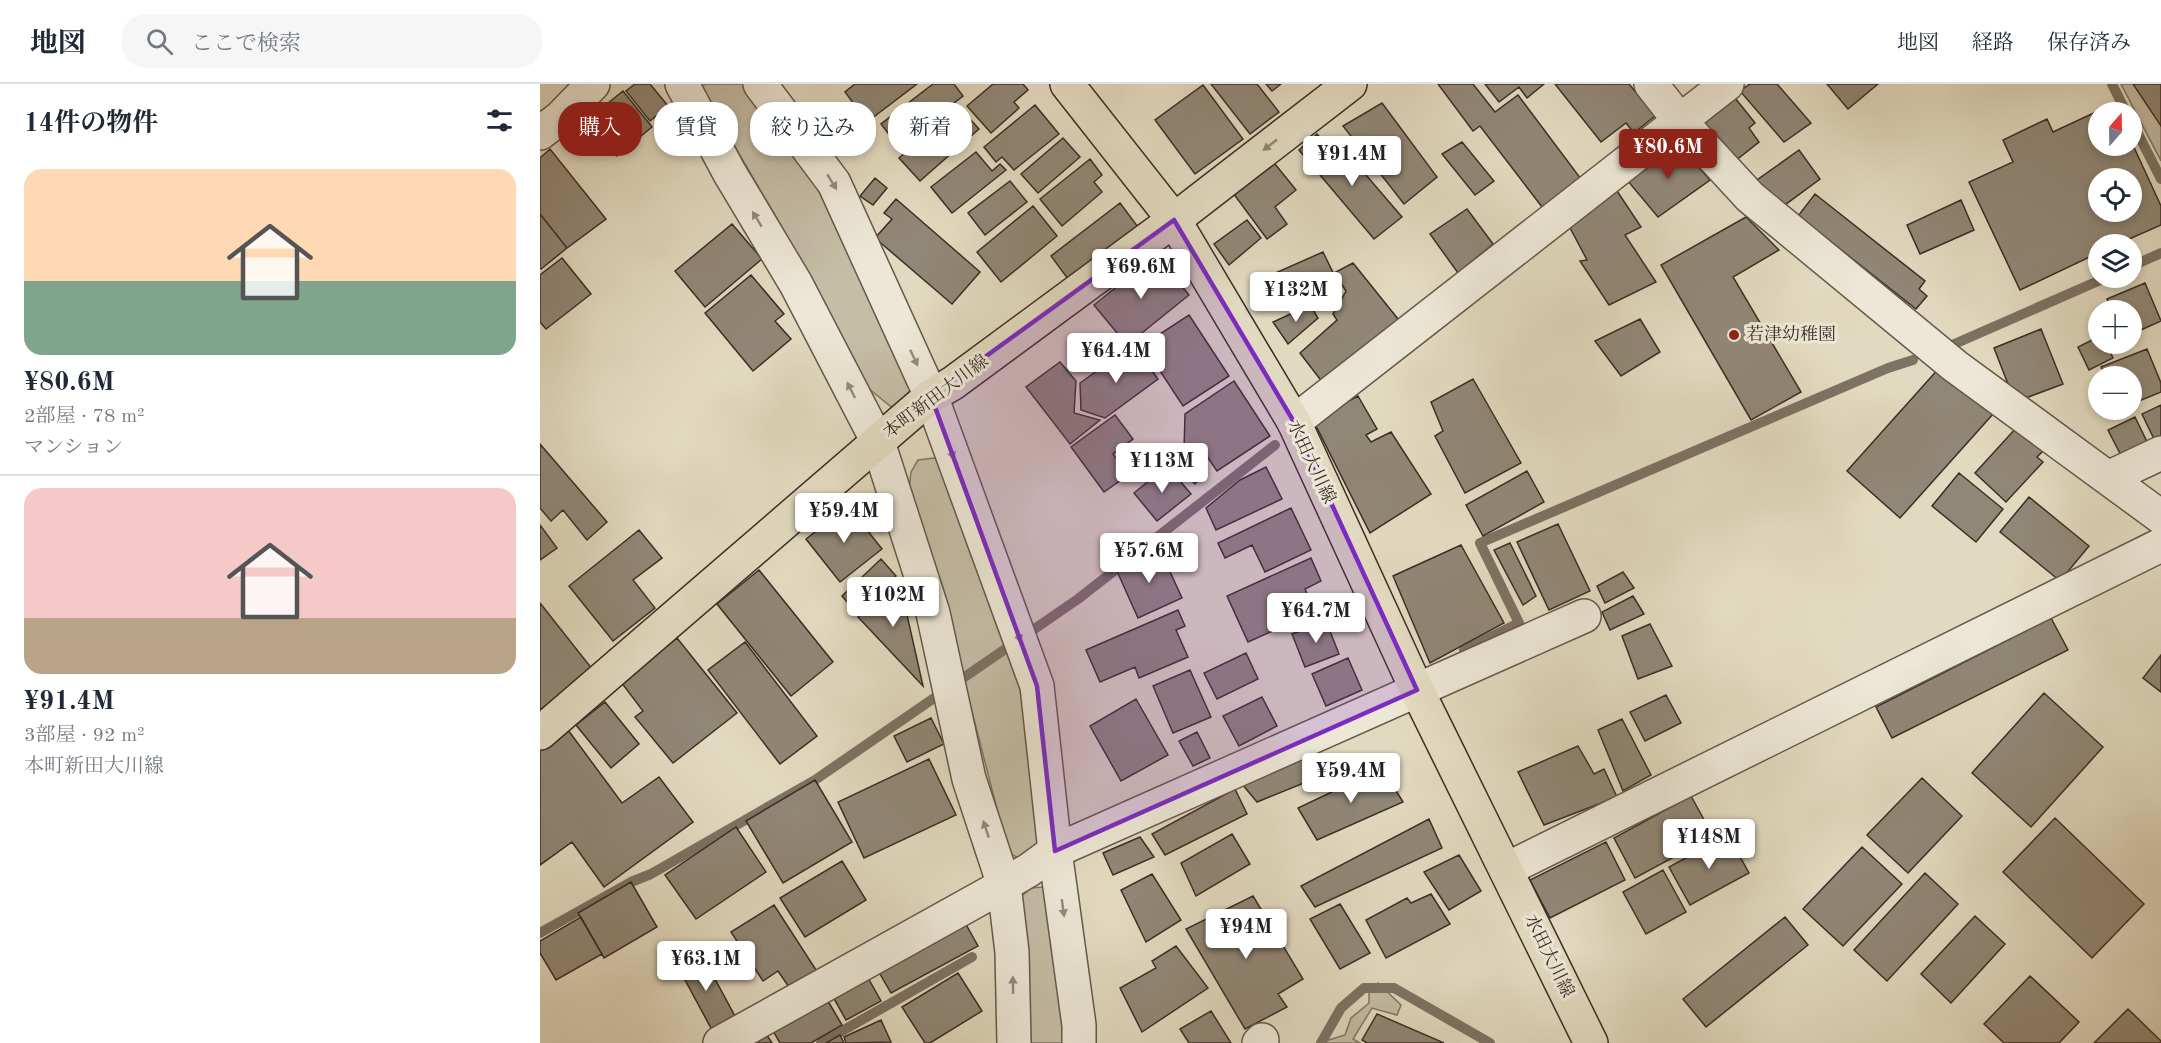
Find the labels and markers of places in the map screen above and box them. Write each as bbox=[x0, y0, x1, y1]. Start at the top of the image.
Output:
pin: ¥80.6M bbox=[1619, 129, 1717, 180]
pin: ¥91.4M bbox=[1303, 136, 1401, 187]
pin: ¥69.6M bbox=[1092, 249, 1190, 300]
pin: ¥132M bbox=[1254, 272, 1338, 323]
place label: 若津幼稚園 bbox=[1746, 324, 1836, 344]
marker: 若津幼稚園 bbox=[1727, 328, 1741, 342]
pin: ¥64.4M bbox=[1067, 333, 1165, 384]
pin: ¥113M bbox=[1120, 443, 1204, 494]
pin: ¥59.4M bbox=[795, 493, 893, 544]
pin: ¥57.6M bbox=[1100, 533, 1198, 584]
pin: ¥102M bbox=[851, 577, 935, 628]
pin: ¥64.7M bbox=[1267, 593, 1365, 644]
pin: ¥59.4M bbox=[1302, 753, 1400, 804]
pin: ¥148M bbox=[1667, 819, 1751, 870]
pin: ¥94M bbox=[1210, 909, 1282, 960]
pin: ¥63.1M bbox=[657, 941, 755, 992]

